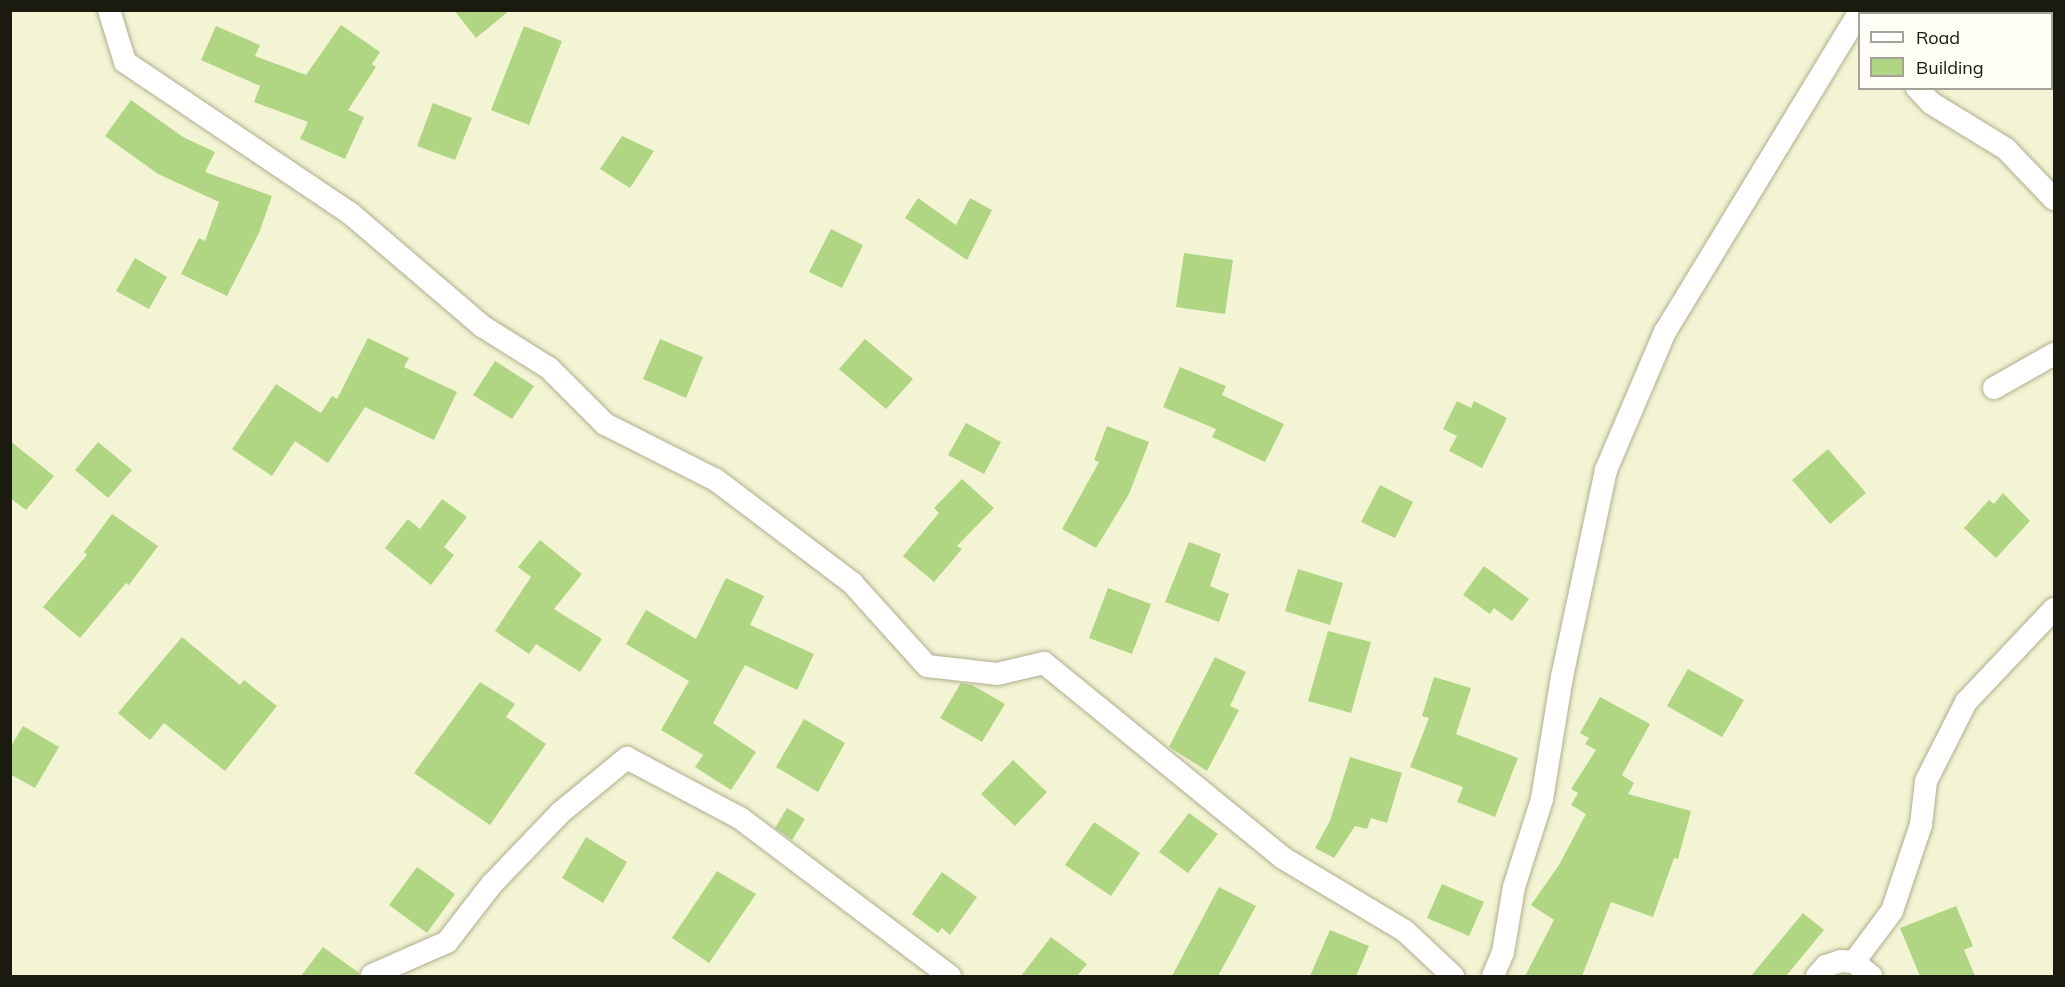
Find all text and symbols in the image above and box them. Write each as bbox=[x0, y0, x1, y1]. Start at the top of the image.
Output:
legend bbox=[1858, 12, 2053, 90]
text: Road bbox=[1916, 26, 1960, 49]
text: Building bbox=[1916, 56, 1984, 79]

